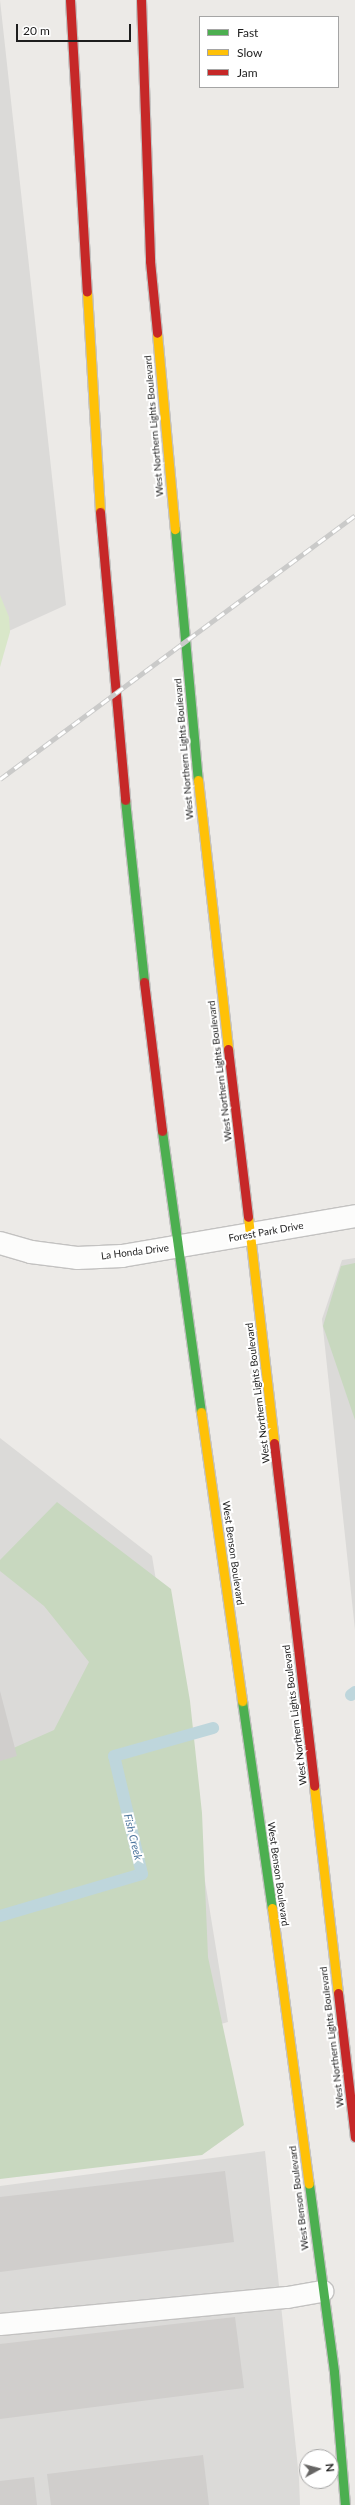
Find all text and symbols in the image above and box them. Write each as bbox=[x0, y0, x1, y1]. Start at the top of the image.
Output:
scale bar bbox=[18, 16, 133, 42]
legend bbox=[199, 16, 339, 88]
text: 20 m bbox=[23, 23, 50, 38]
text: Fast bbox=[237, 25, 258, 40]
text: Slow bbox=[237, 45, 262, 60]
text: Jam bbox=[237, 65, 258, 80]
street label: West Northern Lights Boulevard bbox=[142, 355, 166, 497]
street label: West Northern Lights Boulevard bbox=[172, 678, 196, 820]
street label: West Northern Lights Boulevard bbox=[205, 1000, 235, 1142]
street label: Forest Park Drive bbox=[228, 1219, 304, 1245]
street label: La Honda Drive bbox=[100, 1242, 170, 1262]
street label: West Northern Lights Boulevard bbox=[243, 1322, 273, 1464]
street label: West Benson Boulevard bbox=[220, 1500, 246, 1606]
street label: West Northern Lights Boulevard bbox=[280, 1644, 310, 1786]
water label: Fish Creek bbox=[121, 1813, 145, 1861]
street label: West Benson Boulevard bbox=[265, 1821, 291, 1927]
street label: West Northern Lights Boulevard bbox=[317, 1966, 347, 2108]
street label: West Benson Boulevard bbox=[287, 2145, 311, 2251]
north arrow bbox=[299, 2449, 339, 2489]
text: N bbox=[323, 2463, 337, 2473]

